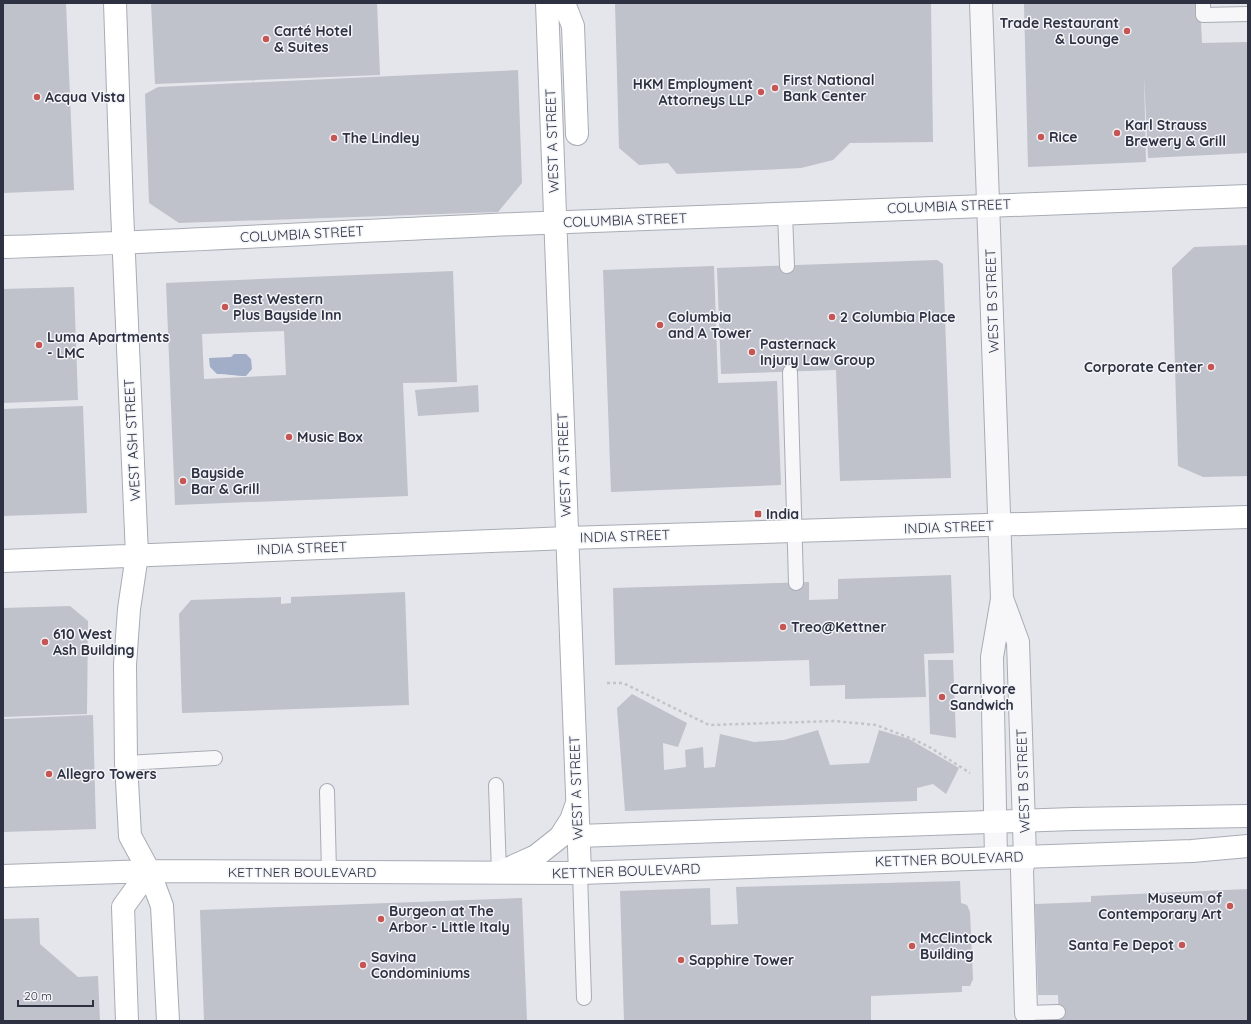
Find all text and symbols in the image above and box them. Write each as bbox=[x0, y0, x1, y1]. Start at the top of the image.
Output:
place label: Trade Restaurant & Lounge bbox=[999, 14, 1119, 48]
place label: Carté Hotel & Suites bbox=[274, 22, 352, 56]
marker: Trade Restaurant & Lounge bbox=[1122, 26, 1132, 36]
marker: Carté Hotel & Suites bbox=[261, 34, 271, 44]
place label: First National Bank Center bbox=[783, 71, 874, 105]
place label: HKM Employment Attorneys LLP bbox=[633, 75, 753, 109]
marker: First National Bank Center bbox=[770, 83, 780, 93]
marker: HKM Employment Attorneys LLP bbox=[756, 87, 766, 97]
place label: Acqua Vista bbox=[45, 88, 125, 106]
street label: WEST A STREET bbox=[541, 88, 563, 194]
marker: Acqua Vista bbox=[32, 92, 42, 102]
place label: Karl Strauss Brewery & Grill bbox=[1125, 116, 1226, 150]
place label: Rice bbox=[1049, 128, 1077, 146]
marker: Karl Strauss Brewery & Grill bbox=[1112, 128, 1122, 138]
place label: The Lindley bbox=[342, 129, 420, 147]
marker: Rice bbox=[1036, 132, 1046, 142]
marker: The Lindley bbox=[329, 133, 339, 143]
street label: COLUMBIA STREET bbox=[887, 195, 1011, 217]
street label: COLUMBIA STREET bbox=[563, 209, 687, 231]
street label: COLUMBIA STREET bbox=[240, 222, 364, 246]
street label: WEST B STREET bbox=[981, 248, 1003, 354]
place label: Best Western Plus Bayside Inn bbox=[233, 290, 342, 324]
marker: Best Western Plus Bayside Inn bbox=[220, 302, 230, 312]
place label: Columbia and A Tower bbox=[668, 308, 752, 342]
place label: 2 Columbia Place bbox=[840, 308, 956, 326]
marker: 2 Columbia Place bbox=[827, 312, 837, 322]
marker: Columbia and A Tower bbox=[655, 320, 665, 330]
place label: Luma Apartments - LMC bbox=[47, 328, 170, 362]
place label: Pasternack Injury Law Group bbox=[760, 335, 875, 369]
marker: Luma Apartments - LMC bbox=[34, 340, 44, 350]
marker: Pasternack Injury Law Group bbox=[747, 347, 757, 357]
place label: Corporate Center bbox=[1084, 358, 1203, 376]
marker: Corporate Center bbox=[1206, 362, 1216, 372]
street label: WEST ASH STREET bbox=[120, 378, 144, 502]
street label: WEST A STREET bbox=[553, 412, 575, 518]
place label: Music Box bbox=[297, 428, 363, 446]
marker: Music Box bbox=[284, 432, 294, 442]
place label: Bayside Bar & Grill bbox=[191, 464, 260, 498]
marker: Bayside Bar & Grill bbox=[178, 476, 188, 486]
place label: India bbox=[766, 505, 799, 523]
marker: India bbox=[753, 509, 763, 519]
street label: INDIA STREET bbox=[904, 516, 994, 538]
street label: INDIA STREET bbox=[580, 525, 670, 547]
street label: INDIA STREET bbox=[257, 537, 347, 559]
place label: Treo@Kettner bbox=[791, 618, 886, 636]
marker: Treo@Kettner bbox=[778, 622, 788, 632]
place label: 610 West Ash Building bbox=[53, 625, 135, 659]
marker: 610 West Ash Building bbox=[40, 637, 50, 647]
place label: Carnivore Sandwich bbox=[950, 680, 1016, 714]
marker: Carnivore Sandwich bbox=[937, 692, 947, 702]
street label: WEST B STREET bbox=[1012, 728, 1034, 834]
street label: WEST A STREET bbox=[565, 735, 587, 841]
place label: Allegro Towers bbox=[57, 765, 157, 783]
marker: Allegro Towers bbox=[44, 769, 54, 779]
street label: KETTNER BOULEVARD bbox=[874, 847, 1024, 871]
street label: KETTNER BOULEVARD bbox=[551, 859, 701, 883]
street label: KETTNER BOULEVARD bbox=[228, 863, 376, 881]
place label: Museum of Contemporary Art bbox=[1098, 889, 1223, 923]
marker: Museum of Contemporary Art bbox=[1225, 901, 1235, 911]
place label: Burgeon at The Arbor - Little Italy bbox=[389, 902, 510, 936]
marker: Burgeon at The Arbor - Little Italy bbox=[376, 914, 386, 924]
place label: McClintock Building bbox=[920, 929, 993, 963]
place label: Santa Fe Depot bbox=[1069, 936, 1174, 954]
marker: Santa Fe Depot bbox=[1177, 940, 1187, 950]
marker: McClintock Building bbox=[907, 941, 917, 951]
place label: Savina Condominiums bbox=[371, 948, 470, 982]
place label: Sapphire Tower bbox=[689, 951, 794, 969]
marker: Sapphire Tower bbox=[676, 955, 686, 965]
marker: Savina Condominiums bbox=[358, 960, 368, 970]
scale bar bbox=[18, 982, 93, 1008]
text: 20 m bbox=[24, 988, 52, 1003]

